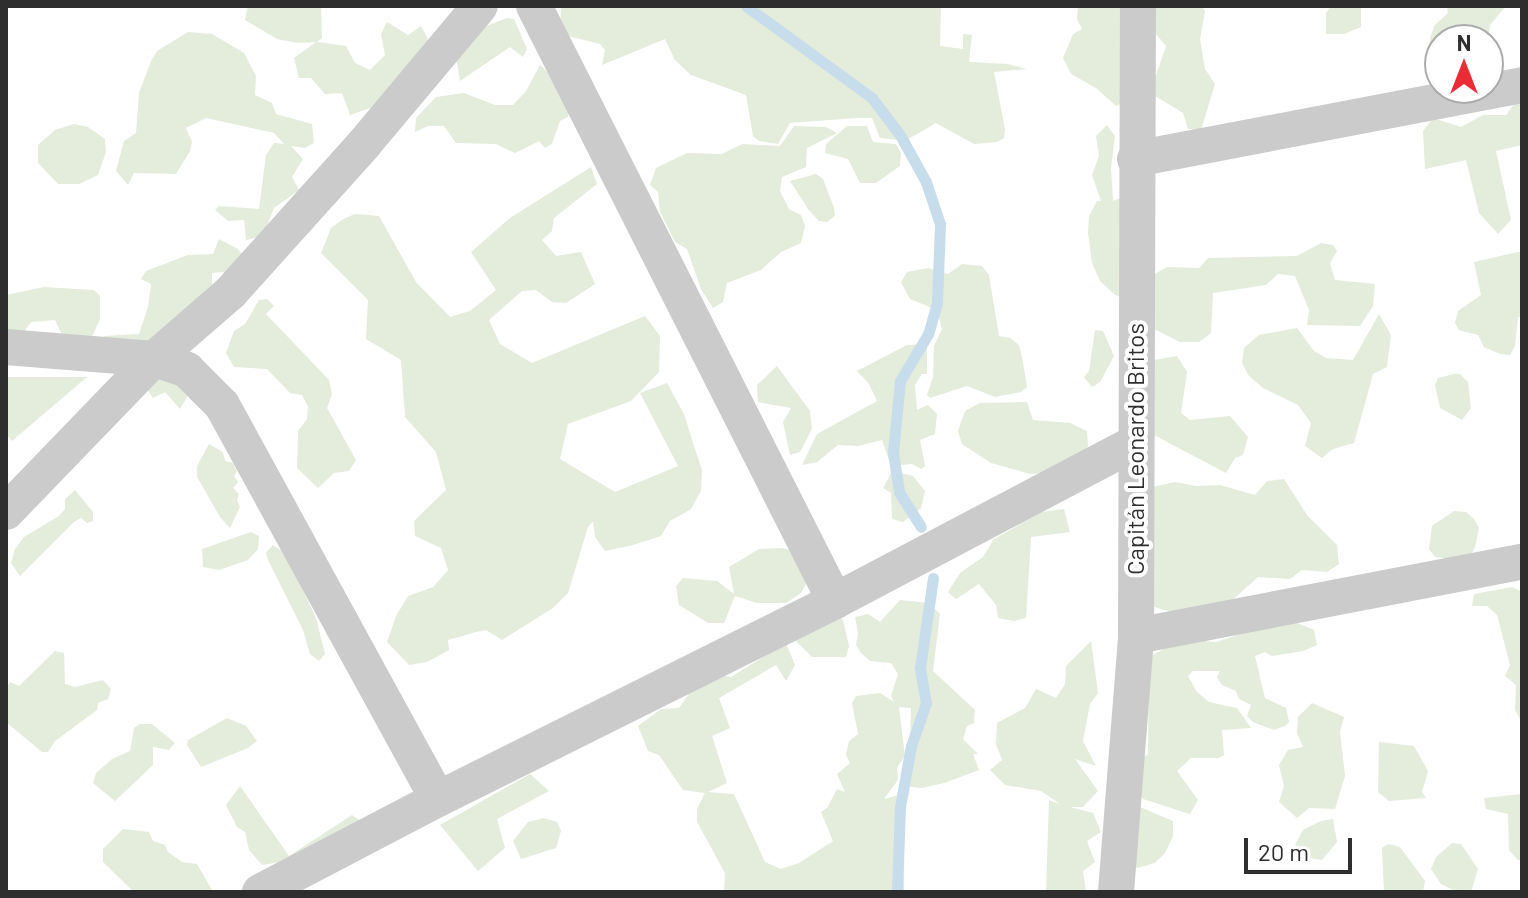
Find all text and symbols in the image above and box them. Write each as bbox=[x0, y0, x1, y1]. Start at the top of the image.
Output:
north arrow bbox=[1424, 24, 1504, 104]
text: N bbox=[1457, 29, 1471, 55]
street label: Capitán Leonardo Britos bbox=[1121, 323, 1149, 575]
scale bar bbox=[1248, 822, 1356, 872]
text: 20 m bbox=[1258, 837, 1309, 866]

